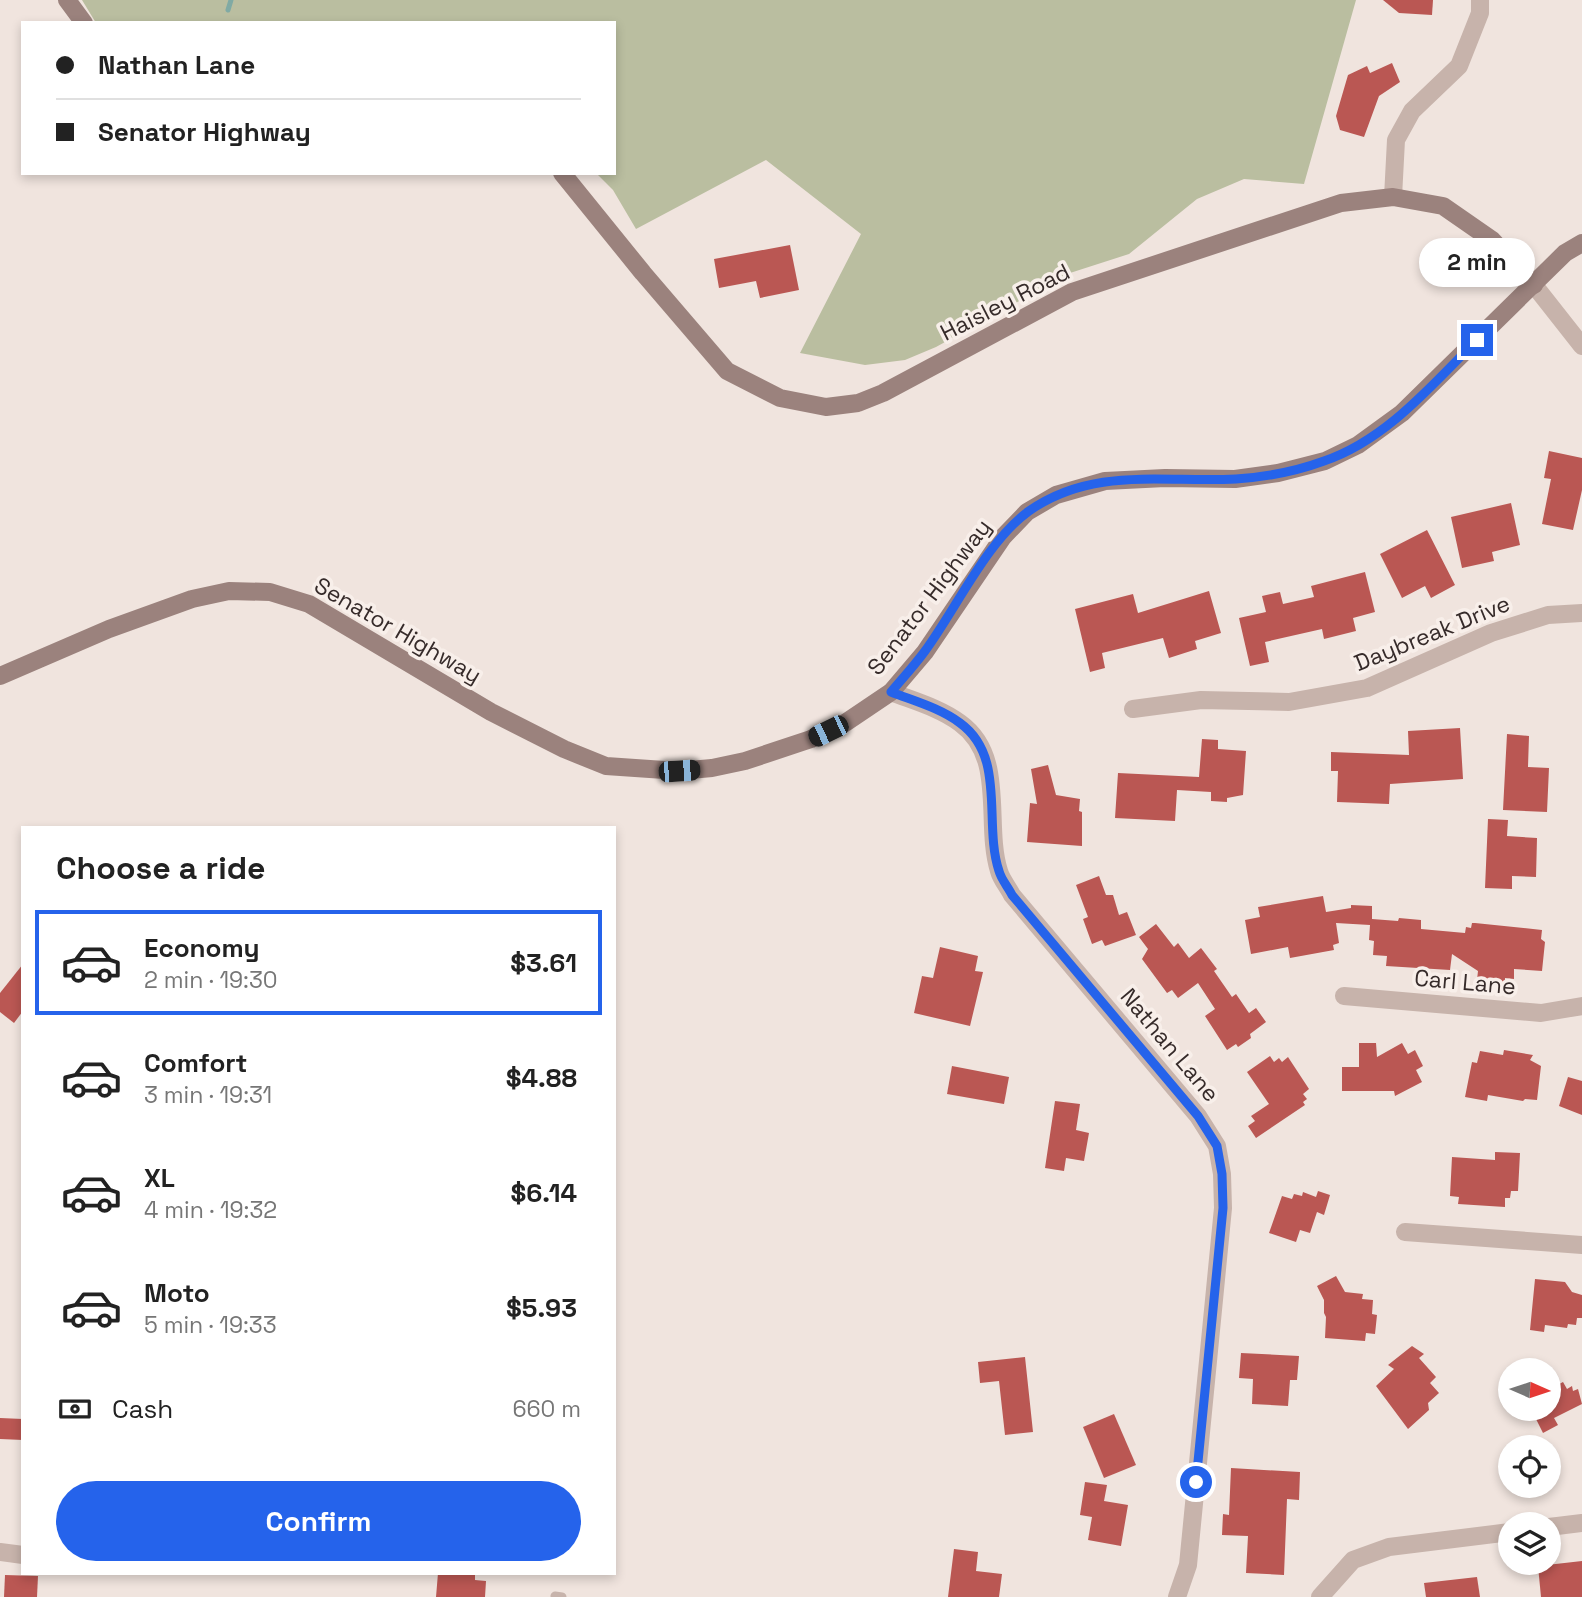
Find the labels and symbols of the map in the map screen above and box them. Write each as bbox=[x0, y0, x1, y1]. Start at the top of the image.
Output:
callout: 2 min bbox=[1419, 238, 1535, 288]
street label: Haisley Road bbox=[935, 256, 1075, 348]
route end bbox=[1461, 324, 1493, 356]
street label: Senator Highway bbox=[860, 513, 998, 681]
street label: Senator Highway bbox=[309, 570, 487, 690]
street label: Daybreak Drive bbox=[1350, 588, 1514, 678]
car bbox=[805, 712, 852, 750]
car bbox=[658, 759, 701, 783]
street label: Carl Lane bbox=[1413, 963, 1517, 1001]
street label: Nathan Lane bbox=[1114, 982, 1226, 1108]
north arrow bbox=[1498, 1358, 1561, 1421]
route start bbox=[1180, 1466, 1212, 1498]

